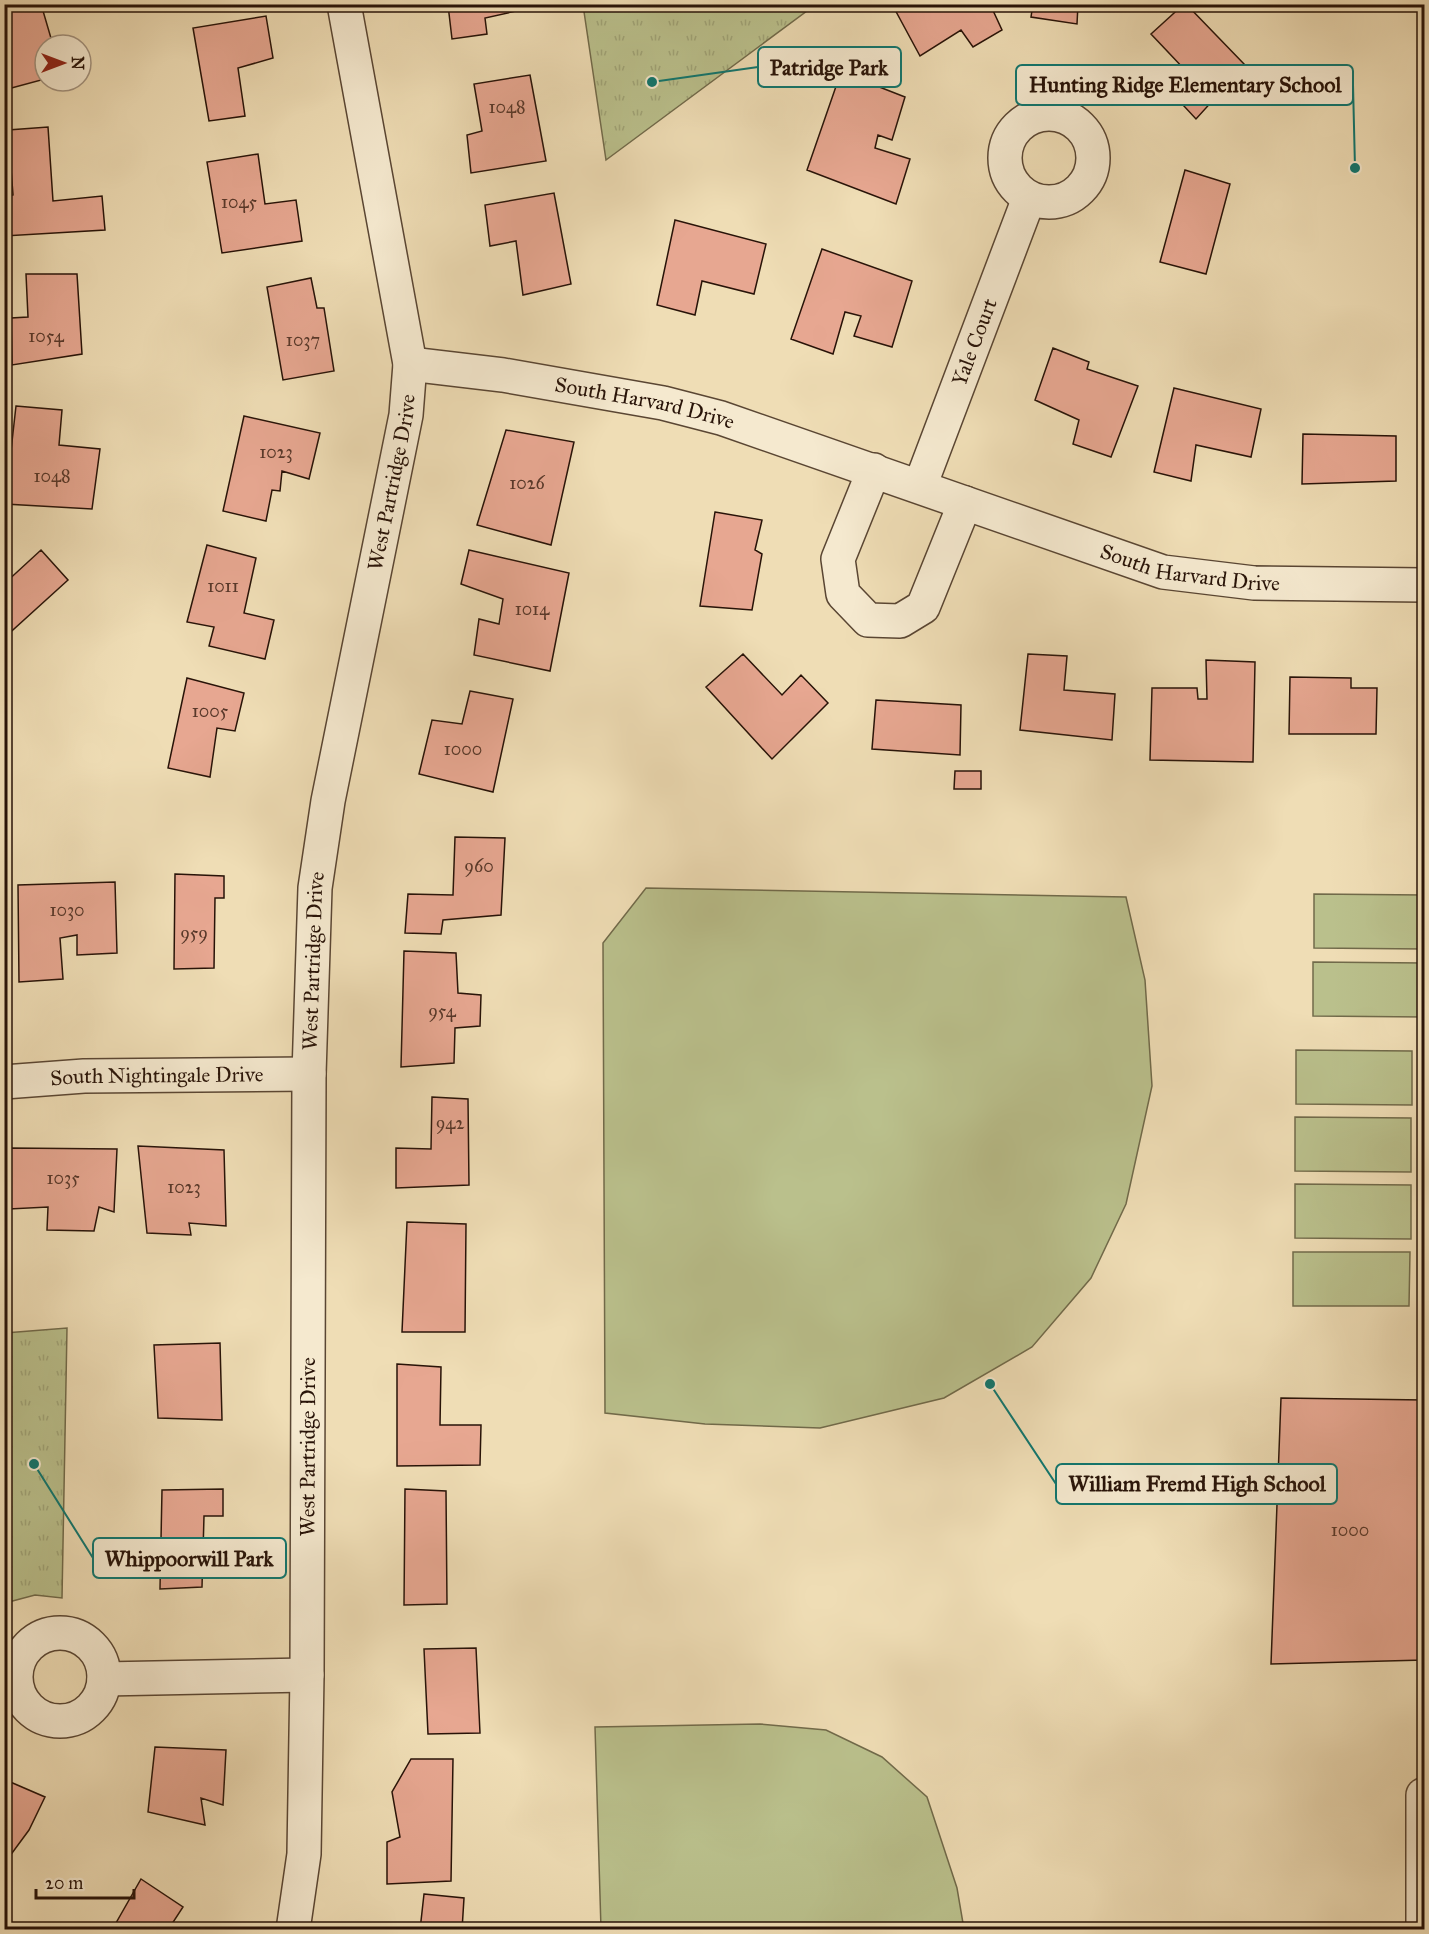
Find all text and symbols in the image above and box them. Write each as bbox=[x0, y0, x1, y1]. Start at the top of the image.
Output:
north arrow bbox=[33, 33, 93, 93]
callout: Patridge Park bbox=[758, 47, 901, 87]
text: Patridge Park bbox=[770, 54, 889, 81]
text: N bbox=[68, 56, 87, 70]
callout: Hunting Ridge Elementary School bbox=[1016, 65, 1353, 105]
text: Hunting Ridge Elementary School bbox=[1029, 71, 1342, 98]
house number: 1048 bbox=[488, 96, 526, 118]
house number: 1045 bbox=[221, 191, 258, 213]
street label: Yale Court bbox=[946, 294, 1003, 389]
house number: 1054 bbox=[28, 325, 65, 347]
house number: 1037 bbox=[286, 329, 320, 351]
street label: South Harvard Drive bbox=[553, 371, 738, 435]
street label: West Partridge Drive bbox=[362, 393, 421, 573]
house number: 1023 bbox=[259, 441, 293, 463]
house number: 1048 bbox=[33, 465, 71, 487]
house number: 1026 bbox=[509, 472, 546, 494]
street label: South Harvard Drive bbox=[1097, 538, 1280, 596]
house number: 1011 bbox=[207, 575, 239, 597]
house number: 1014 bbox=[515, 598, 550, 620]
house number: 1005 bbox=[192, 700, 229, 722]
house number: 1000 bbox=[444, 738, 482, 760]
house number: 960 bbox=[464, 855, 494, 877]
street label: West Partridge Drive bbox=[297, 869, 330, 1051]
house number: 1030 bbox=[49, 899, 85, 921]
house number: 959 bbox=[180, 922, 208, 944]
house number: 954 bbox=[428, 1000, 457, 1022]
street label: South Nightingale Drive bbox=[49, 1061, 264, 1091]
house number: 942 bbox=[436, 1112, 464, 1134]
house number: 1035 bbox=[46, 1167, 80, 1189]
house number: 1023 bbox=[167, 1176, 201, 1198]
street label: West Partridge Drive bbox=[294, 1357, 321, 1536]
callout: William Fremd High School bbox=[1056, 1464, 1337, 1504]
text: William Fremd High School bbox=[1068, 1470, 1327, 1497]
house number: 1000 bbox=[1331, 1519, 1369, 1541]
callout: Whippoorwill Park bbox=[93, 1538, 286, 1578]
text: Whippoorwill Park bbox=[104, 1545, 274, 1572]
scale bar bbox=[36, 1862, 134, 1900]
text: 20 m bbox=[45, 1872, 83, 1894]

